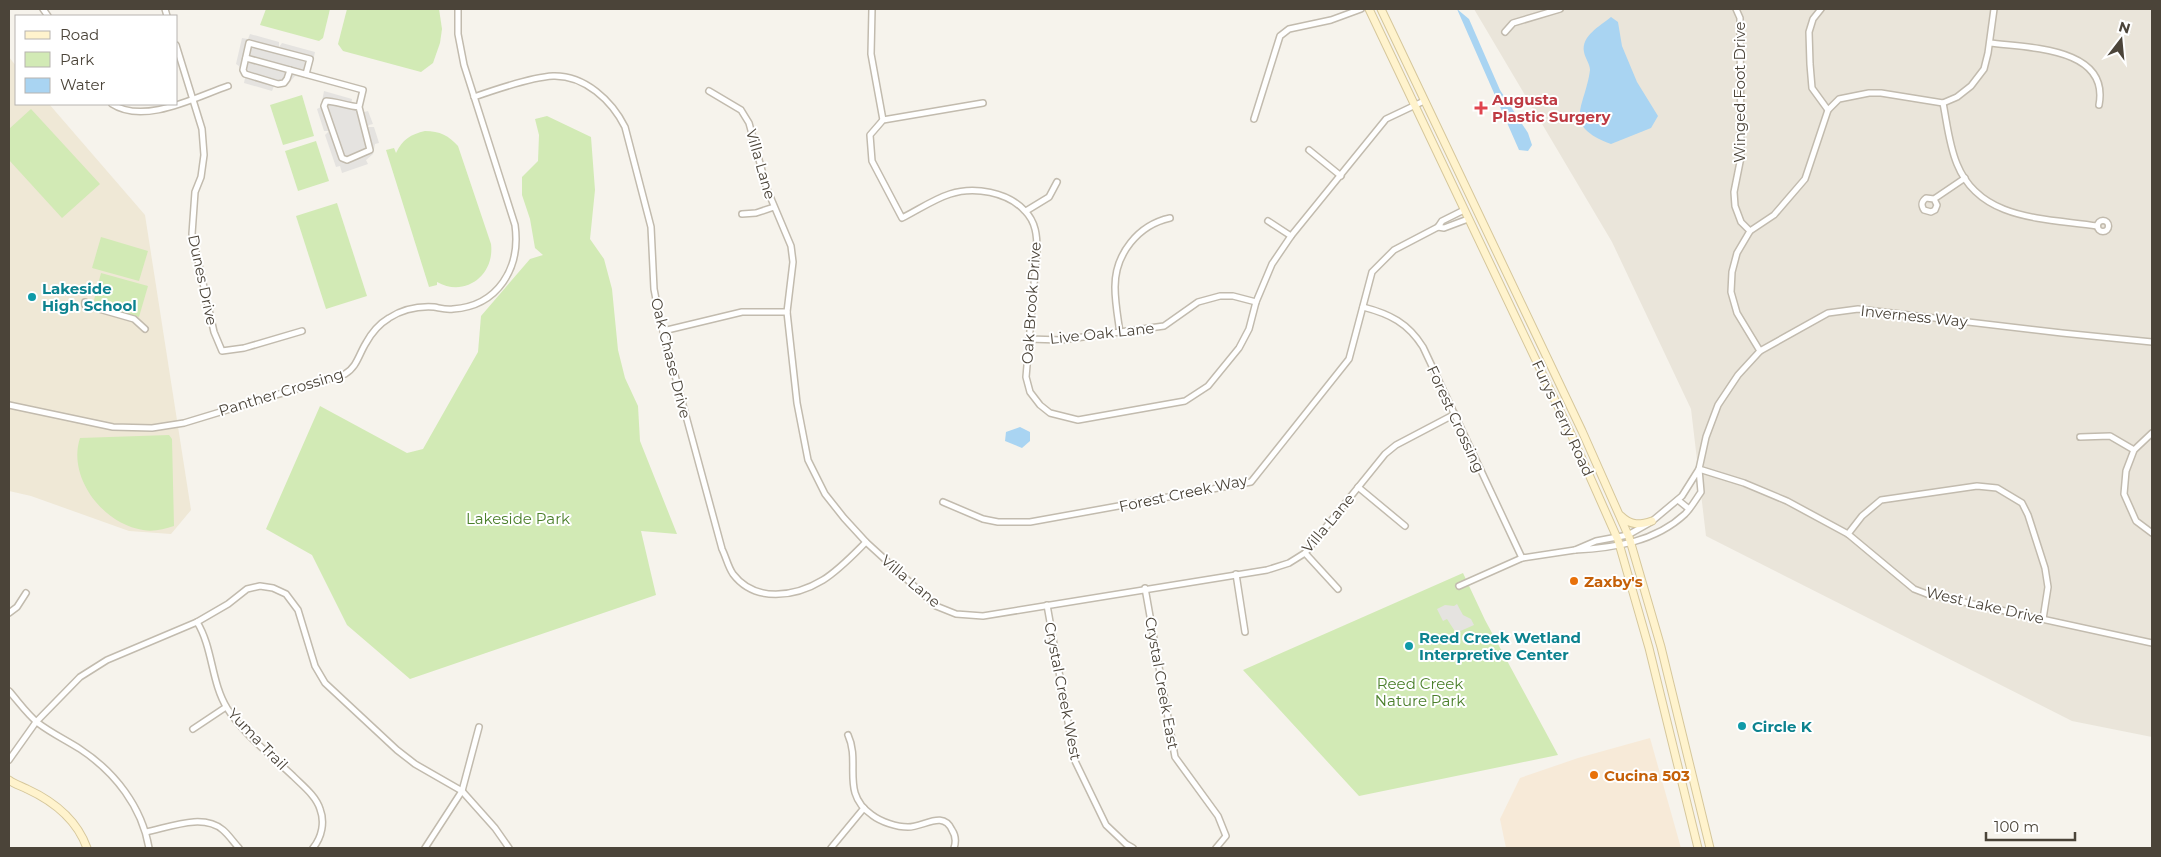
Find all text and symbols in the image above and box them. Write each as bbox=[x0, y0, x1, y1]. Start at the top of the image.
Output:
legend bbox=[15, 15, 178, 105]
north arrow bbox=[2096, 15, 2146, 65]
text: N bbox=[2117, 17, 2133, 38]
street label: Winged Foot Drive bbox=[1730, 21, 1749, 163]
text: Road bbox=[60, 25, 99, 44]
text: Park bbox=[60, 50, 94, 69]
text: Water bbox=[60, 75, 106, 94]
place label: Augusta Plastic Surgery bbox=[1491, 90, 1612, 126]
marker: Augusta Plastic Surgery bbox=[1474, 101, 1488, 115]
street label: Villa Lane bbox=[742, 127, 780, 201]
street label: Dunes Drive bbox=[184, 233, 222, 327]
street label: Oak Brook Drive bbox=[1017, 241, 1045, 365]
place label: Lakeside High School bbox=[42, 279, 137, 315]
marker: Lakeside High School bbox=[26, 291, 38, 303]
street label: Oak Chase Drive bbox=[647, 296, 695, 420]
street label: Inverness Way bbox=[1859, 301, 1969, 331]
street label: Live Oak Lane bbox=[1049, 318, 1155, 348]
street label: Furys Ferry Road bbox=[1528, 357, 1598, 479]
street label: Forest Crossing bbox=[1423, 362, 1489, 476]
street label: Panther Crossing bbox=[216, 364, 346, 420]
street label: Forest Creek Way bbox=[1117, 470, 1250, 516]
street label: Villa Lane bbox=[1298, 489, 1358, 557]
park label: Lakeside Park bbox=[466, 509, 570, 528]
street label: Villa Lane bbox=[877, 551, 945, 611]
place label: Zaxby's bbox=[1584, 572, 1643, 591]
marker: Zaxby's bbox=[1568, 575, 1580, 587]
street label: West Lake Drive bbox=[1924, 582, 2046, 628]
street label: Crystal Creek East bbox=[1141, 615, 1183, 751]
street label: Crystal Creek West bbox=[1040, 620, 1086, 762]
place label: Reed Creek Wetland Interpretive Center bbox=[1419, 628, 1581, 664]
marker: Reed Creek Wetland Interpretive Center bbox=[1403, 640, 1415, 652]
park label: Reed Creek Nature Park bbox=[1375, 674, 1465, 710]
street label: Yuma Trail bbox=[224, 704, 292, 774]
place label: Circle K bbox=[1752, 717, 1813, 736]
marker: Circle K bbox=[1736, 720, 1748, 732]
place label: Cucina 503 bbox=[1604, 766, 1690, 785]
marker: Cucina 503 bbox=[1588, 769, 1600, 781]
scale bar bbox=[1986, 810, 2075, 842]
text: 100 m bbox=[1994, 817, 2039, 836]

